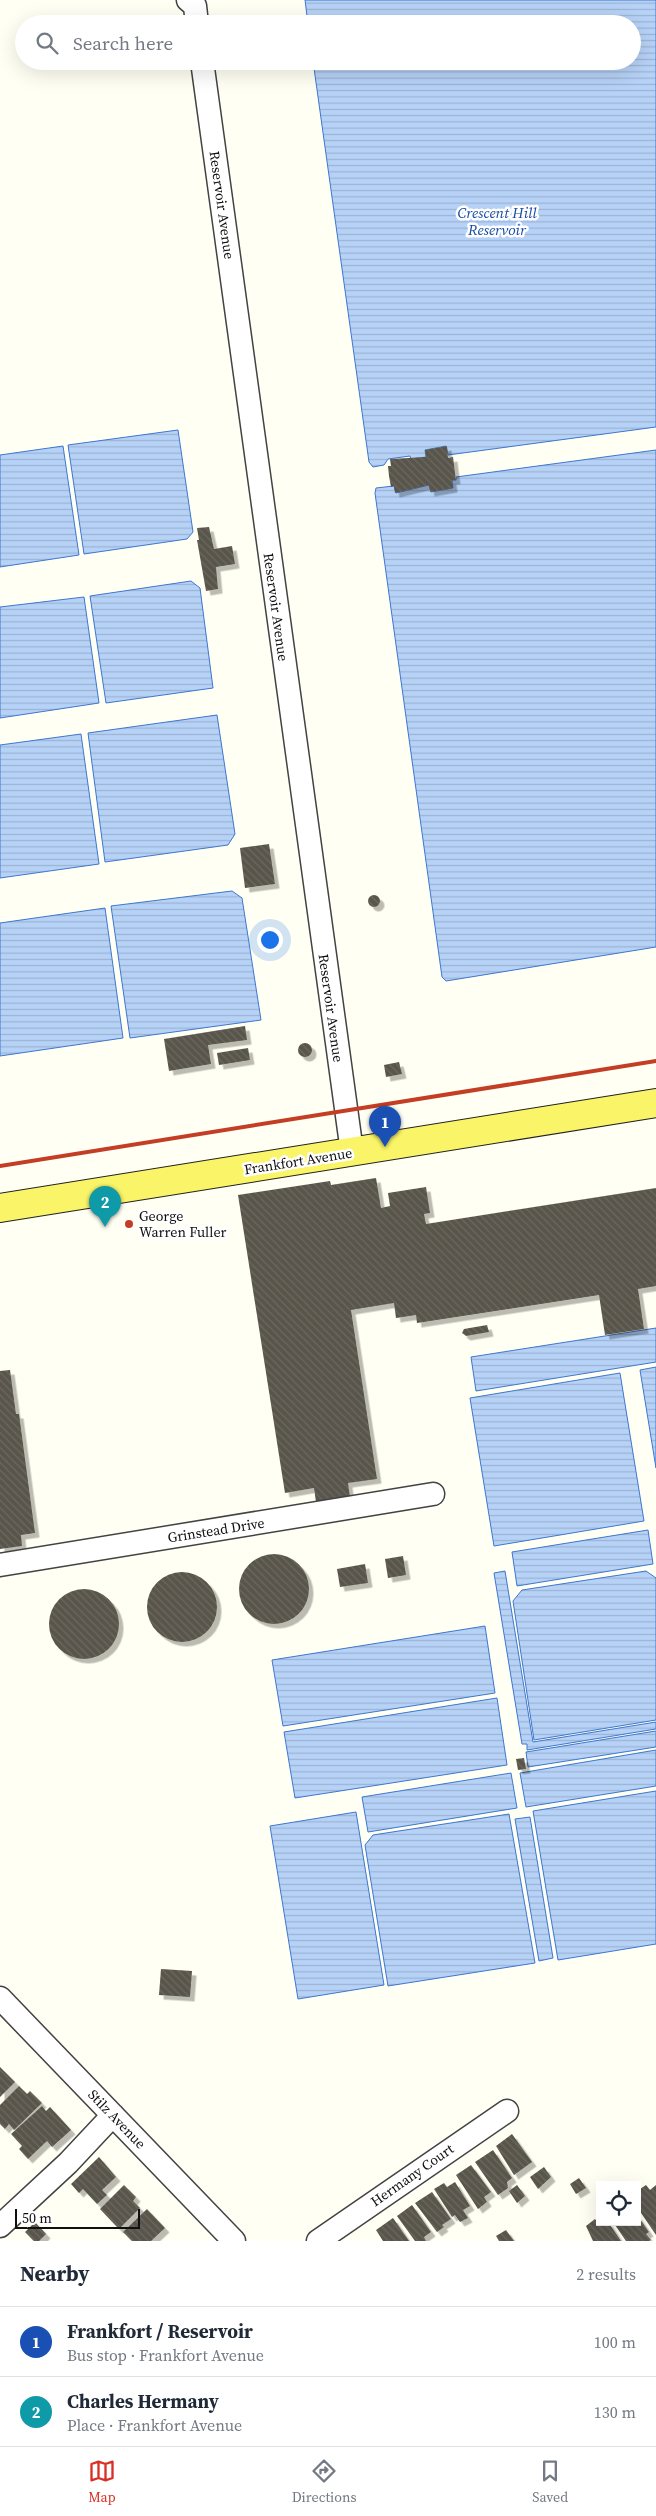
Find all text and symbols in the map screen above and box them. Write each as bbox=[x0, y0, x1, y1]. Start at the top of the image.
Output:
search box bbox=[15, 15, 641, 70]
icon: search bbox=[33, 29, 61, 57]
text: Search here bbox=[73, 30, 173, 56]
street label: Reservoir Avenue bbox=[204, 150, 240, 260]
water label: Crescent Hill Reservoir bbox=[457, 202, 537, 240]
street label: Reservoir Avenue bbox=[258, 552, 294, 662]
your location bbox=[257, 927, 283, 953]
street label: Reservoir Avenue bbox=[313, 953, 349, 1063]
pin: 1 bbox=[369, 1106, 401, 1147]
street label: Frankfort Avenue bbox=[243, 1143, 353, 1179]
pin: 2 bbox=[89, 1186, 121, 1227]
place label: George Warren Fuller bbox=[139, 1206, 227, 1242]
marker: George Warren Fuller bbox=[123, 1218, 135, 1230]
street label: Grinstead Drive bbox=[166, 1512, 266, 1548]
street label: Stilz Avenue bbox=[84, 2085, 150, 2153]
street label: Hermany Court bbox=[366, 2139, 458, 2211]
map controls bbox=[596, 2181, 641, 2226]
button: locate bbox=[596, 2181, 641, 2226]
scale bar bbox=[15, 2206, 140, 2229]
text: 50 m bbox=[22, 2208, 52, 2228]
text: Nearby bbox=[20, 2259, 90, 2288]
text: 2 results bbox=[576, 2263, 636, 2285]
text: Frankfort / Reservoir bbox=[67, 2318, 253, 2344]
text: 1 bbox=[32, 2331, 40, 2353]
text: 100 m bbox=[594, 2331, 636, 2353]
text: Bus stop · Frankfort Avenue bbox=[67, 2344, 264, 2366]
text: Charles Hermany bbox=[67, 2388, 219, 2414]
text: 2 bbox=[32, 2401, 40, 2423]
text: 130 m bbox=[594, 2401, 636, 2423]
text: Place · Frankfort Avenue bbox=[67, 2414, 242, 2436]
tab: Map bbox=[88, 2457, 116, 2507]
tab: Directions bbox=[292, 2457, 356, 2507]
tab: Saved bbox=[532, 2457, 568, 2507]

